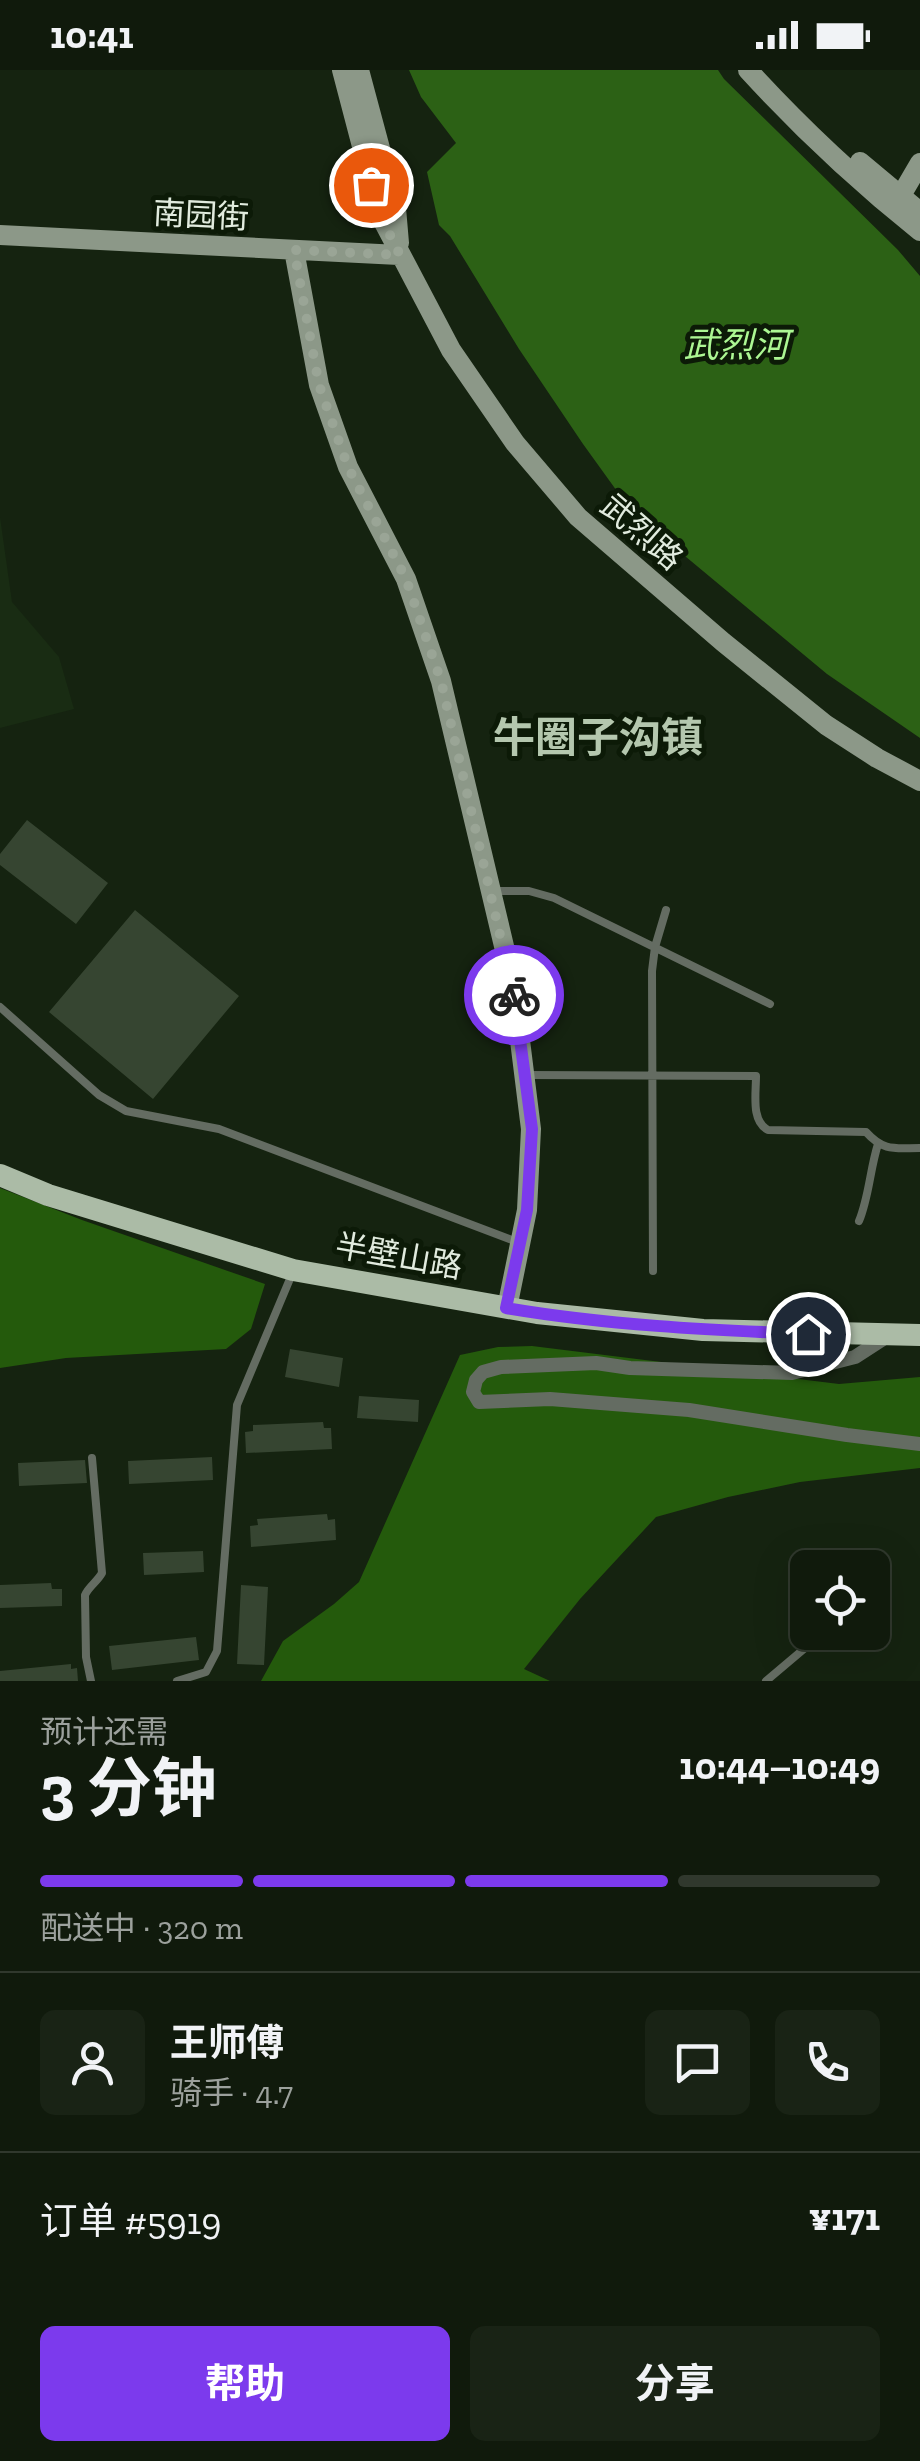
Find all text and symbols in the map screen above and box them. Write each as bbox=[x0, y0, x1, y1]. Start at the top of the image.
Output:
text: 10:41 bbox=[50, 12, 134, 58]
pin bbox=[329, 143, 414, 228]
icon: bag bbox=[344, 158, 399, 213]
street label: 南园街 bbox=[152, 194, 250, 236]
water label: 武烈河 bbox=[683, 324, 794, 366]
street label: 武烈路 bbox=[593, 486, 691, 578]
district label: 牛圈子沟镇 bbox=[493, 712, 703, 763]
courier bbox=[464, 945, 564, 1045]
icon: bike bbox=[487, 968, 542, 1023]
street label: 半壁山路 bbox=[333, 1226, 465, 1286]
pin bbox=[766, 1292, 851, 1377]
icon: home bbox=[781, 1307, 836, 1362]
map controls bbox=[790, 1550, 890, 1650]
button: locate bbox=[790, 1550, 890, 1650]
text: 预计还需 bbox=[40, 1713, 168, 1751]
text: 10:44–10:49 bbox=[679, 1743, 880, 1789]
text: 3 分钟 bbox=[40, 1750, 217, 1828]
text: 配送中 · 320 m bbox=[40, 1909, 243, 1947]
button: person bbox=[40, 2010, 145, 2115]
button: chat bbox=[645, 2010, 750, 2115]
button: phone bbox=[775, 2010, 880, 2115]
text: 王师傅 bbox=[170, 2020, 284, 2066]
text: 骑手 · 4.7 bbox=[170, 2074, 293, 2112]
text: ¥171 bbox=[809, 2194, 880, 2240]
text: 订单 #5919 bbox=[40, 2198, 222, 2244]
button: 帮助 bbox=[40, 2326, 450, 2441]
button: 分享 bbox=[470, 2326, 880, 2441]

